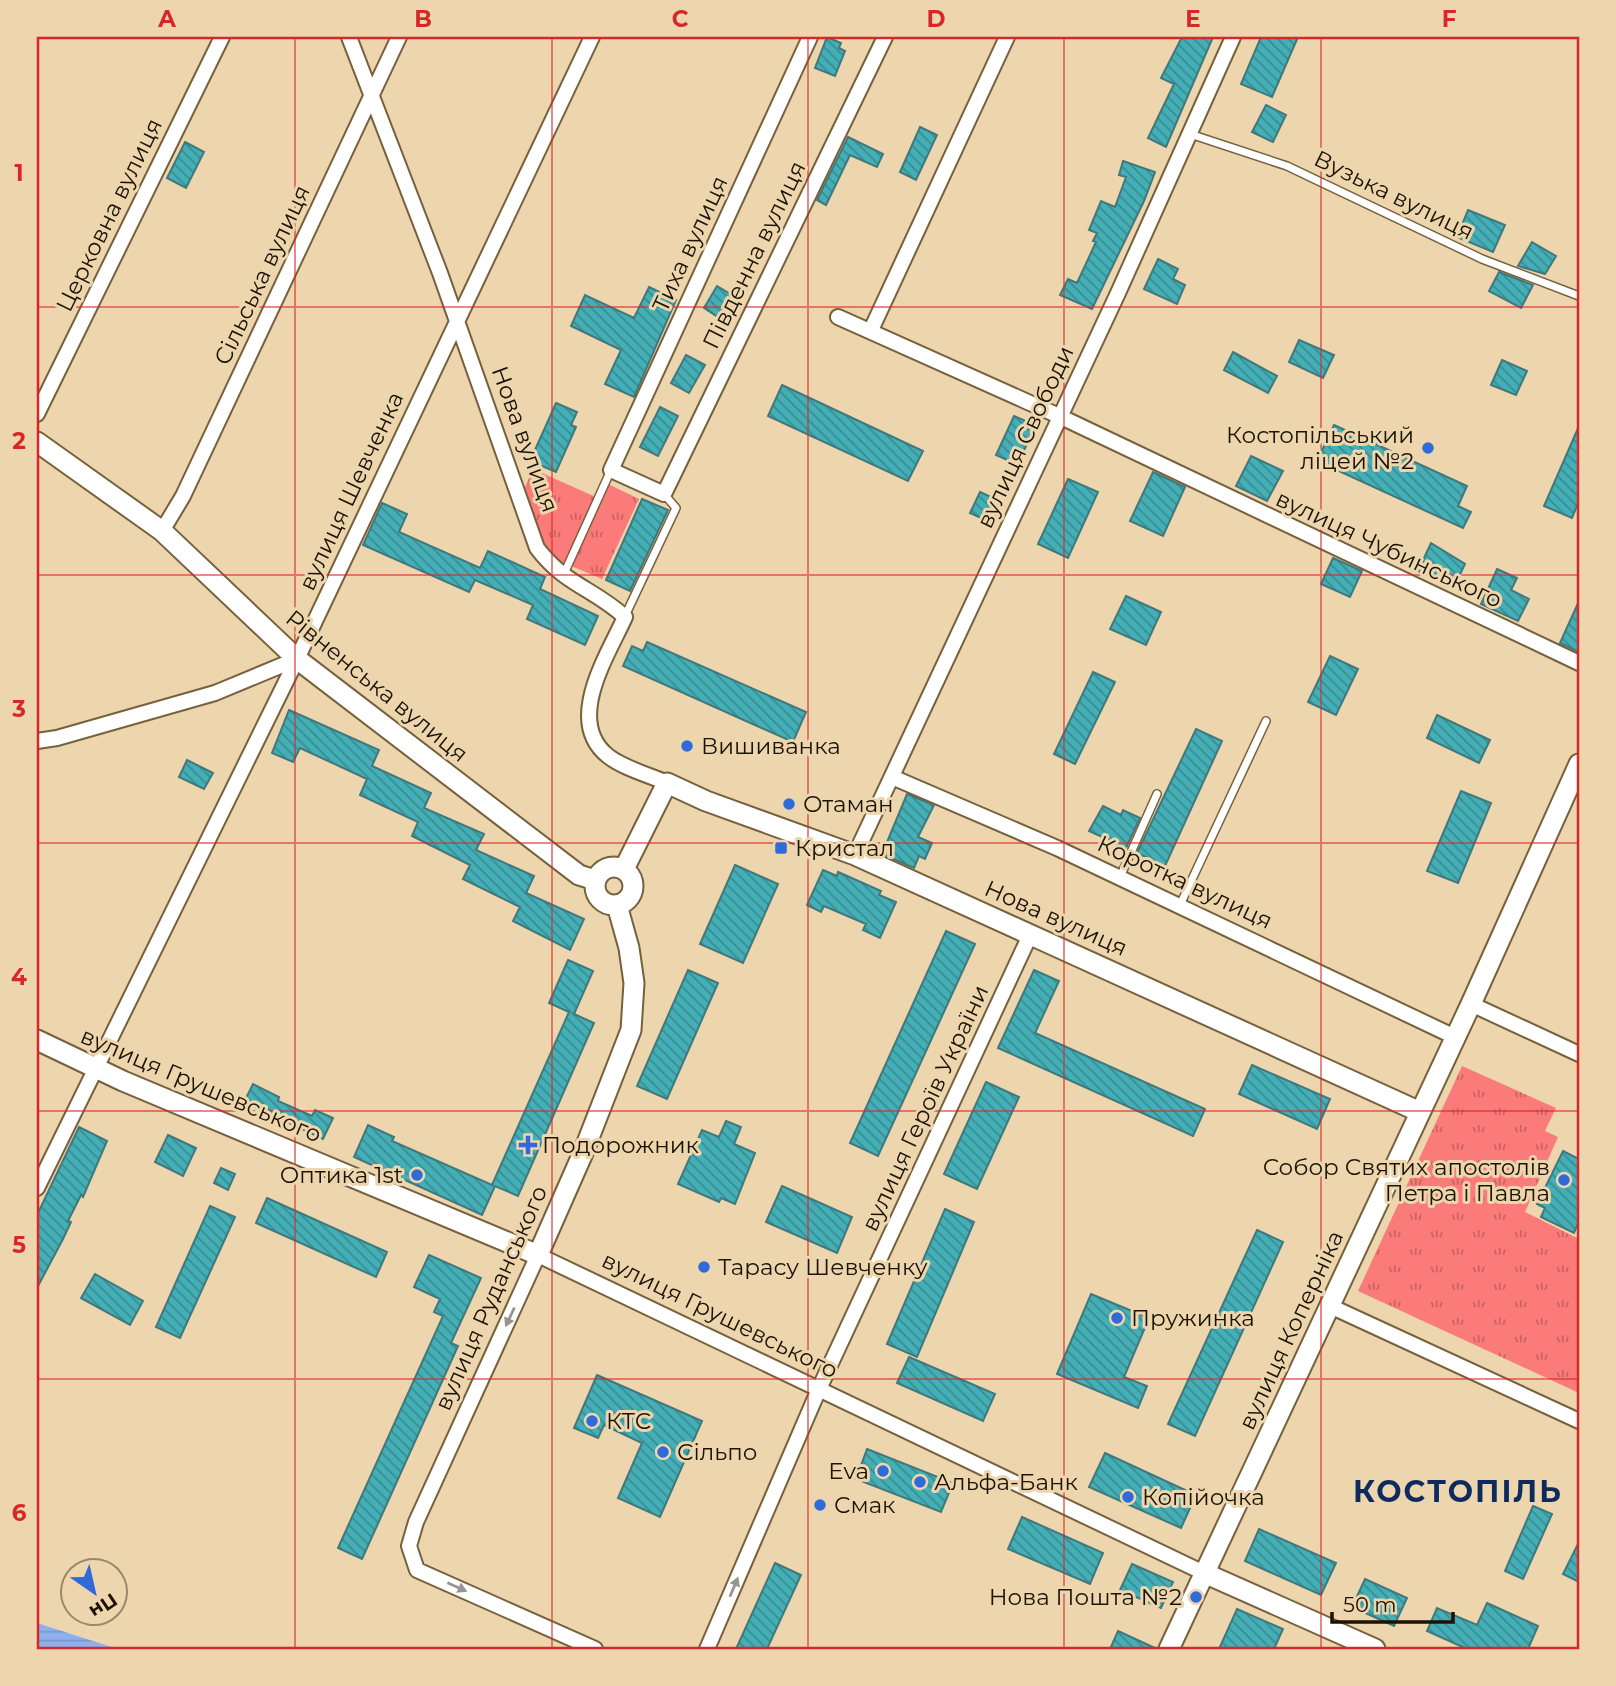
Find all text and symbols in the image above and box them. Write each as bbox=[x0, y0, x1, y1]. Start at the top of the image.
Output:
text: A bbox=[157, 5, 176, 33]
text: B bbox=[414, 5, 432, 33]
text: C bbox=[672, 5, 689, 33]
text: D bbox=[927, 5, 946, 33]
text: E bbox=[1185, 5, 1201, 33]
text: F bbox=[1442, 5, 1457, 33]
street label: Церковна вулиця bbox=[50, 114, 168, 316]
street label: Вузька вулиця bbox=[1310, 144, 1478, 246]
street label: Південна вулиця bbox=[696, 157, 812, 353]
text: 1 bbox=[14, 159, 24, 187]
street label: Тиха вулиця bbox=[646, 172, 734, 316]
street label: Сільська вулиця bbox=[208, 181, 316, 369]
street label: вулиця Свободи bbox=[970, 341, 1080, 533]
street label: Нова вулиця bbox=[486, 362, 564, 516]
street label: вулиця Шевченка bbox=[293, 387, 409, 595]
place label: Костопільський ліцей №2 bbox=[1226, 421, 1414, 475]
text: 2 bbox=[12, 427, 26, 455]
marker: Костопільський ліцей №2 bbox=[1420, 440, 1436, 456]
street label: вулиця Чубинського bbox=[1271, 484, 1507, 614]
street label: Рівненська вулиця bbox=[280, 604, 474, 768]
text: 3 bbox=[11, 695, 26, 723]
place label: Вишиванка bbox=[701, 732, 841, 760]
marker: Вишиванка bbox=[679, 738, 695, 754]
place label: Отаман bbox=[803, 790, 894, 818]
marker: Отаман bbox=[781, 796, 797, 812]
street label: Коротка вулиця bbox=[1093, 829, 1277, 935]
place label: Кристал bbox=[795, 834, 894, 862]
marker: Кристал bbox=[773, 840, 789, 856]
street label: Нова вулиця bbox=[980, 874, 1132, 962]
text: 4 bbox=[11, 963, 27, 991]
street label: вулиця Героїв України bbox=[856, 980, 994, 1236]
street label: вулиця Грушевського bbox=[76, 1022, 326, 1148]
place label: Подорожник bbox=[542, 1131, 699, 1159]
marker: Подорожник bbox=[520, 1137, 536, 1153]
place label: Собор Святих апостолів Петра і Павла bbox=[1263, 1153, 1550, 1207]
place label: Оптика 1st bbox=[280, 1161, 403, 1189]
marker: Оптика 1st bbox=[409, 1167, 425, 1183]
marker: Собор Святих апостолів Петра і Павла bbox=[1556, 1172, 1572, 1188]
street label: вулиця Руданського bbox=[429, 1181, 553, 1415]
street label: вулиця Коперніка bbox=[1233, 1226, 1349, 1434]
text: 5 bbox=[12, 1231, 26, 1259]
street label: вулиця Грушевського bbox=[597, 1246, 843, 1384]
place label: Тарасу Шевченку bbox=[718, 1253, 928, 1281]
marker: Тарасу Шевченку bbox=[696, 1259, 712, 1275]
place label: Пружинка bbox=[1131, 1304, 1255, 1332]
one-way arrow bbox=[504, 1307, 515, 1328]
marker: Пружинка bbox=[1109, 1310, 1125, 1326]
place label: КТС bbox=[606, 1407, 651, 1435]
marker: КТС bbox=[584, 1413, 600, 1429]
place label: Сільпо bbox=[677, 1438, 757, 1466]
marker: Сільпо bbox=[655, 1444, 671, 1460]
place label: Eva bbox=[828, 1457, 869, 1485]
marker: Eva bbox=[875, 1463, 891, 1479]
place label: Альфа-Банк bbox=[934, 1468, 1078, 1496]
district label: КОСТОПІЛЬ bbox=[1353, 1473, 1563, 1510]
marker: Альфа-Банк bbox=[912, 1474, 928, 1490]
place label: Копійочка bbox=[1142, 1483, 1265, 1511]
marker: Копійочка bbox=[1120, 1489, 1136, 1505]
place label: Смак bbox=[834, 1491, 896, 1519]
marker: Смак bbox=[812, 1497, 828, 1513]
text: 6 bbox=[12, 1499, 27, 1527]
north arrow bbox=[60, 1556, 130, 1626]
one-way arrow bbox=[729, 1576, 740, 1597]
one-way arrow bbox=[447, 1581, 467, 1593]
scale bar bbox=[1332, 1581, 1453, 1625]
place label: Нова Пошта №2 bbox=[989, 1583, 1182, 1611]
text: Пн bbox=[85, 1588, 122, 1623]
marker: Нова Пошта №2 bbox=[1188, 1589, 1204, 1605]
text: 50 m bbox=[1343, 1592, 1397, 1617]

